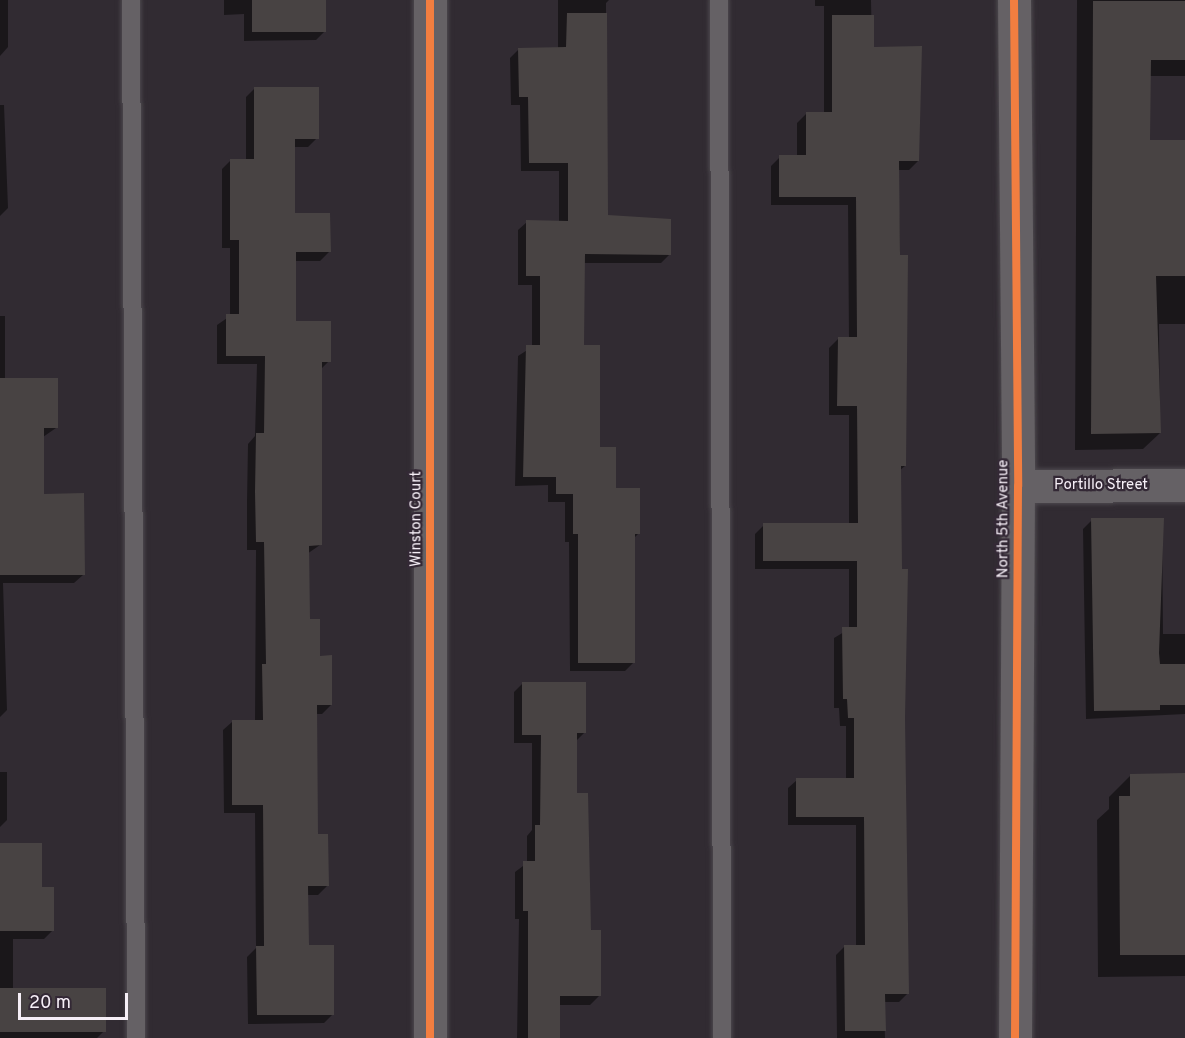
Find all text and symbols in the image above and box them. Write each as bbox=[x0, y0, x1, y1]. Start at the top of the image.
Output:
street label: North 5th Avenue bbox=[995, 459, 1013, 579]
street label: Winston Court bbox=[408, 471, 426, 567]
street label: Portillo Street bbox=[1054, 477, 1148, 495]
scale bar bbox=[21, 981, 130, 1019]
text: 20 m bbox=[29, 992, 71, 1015]

